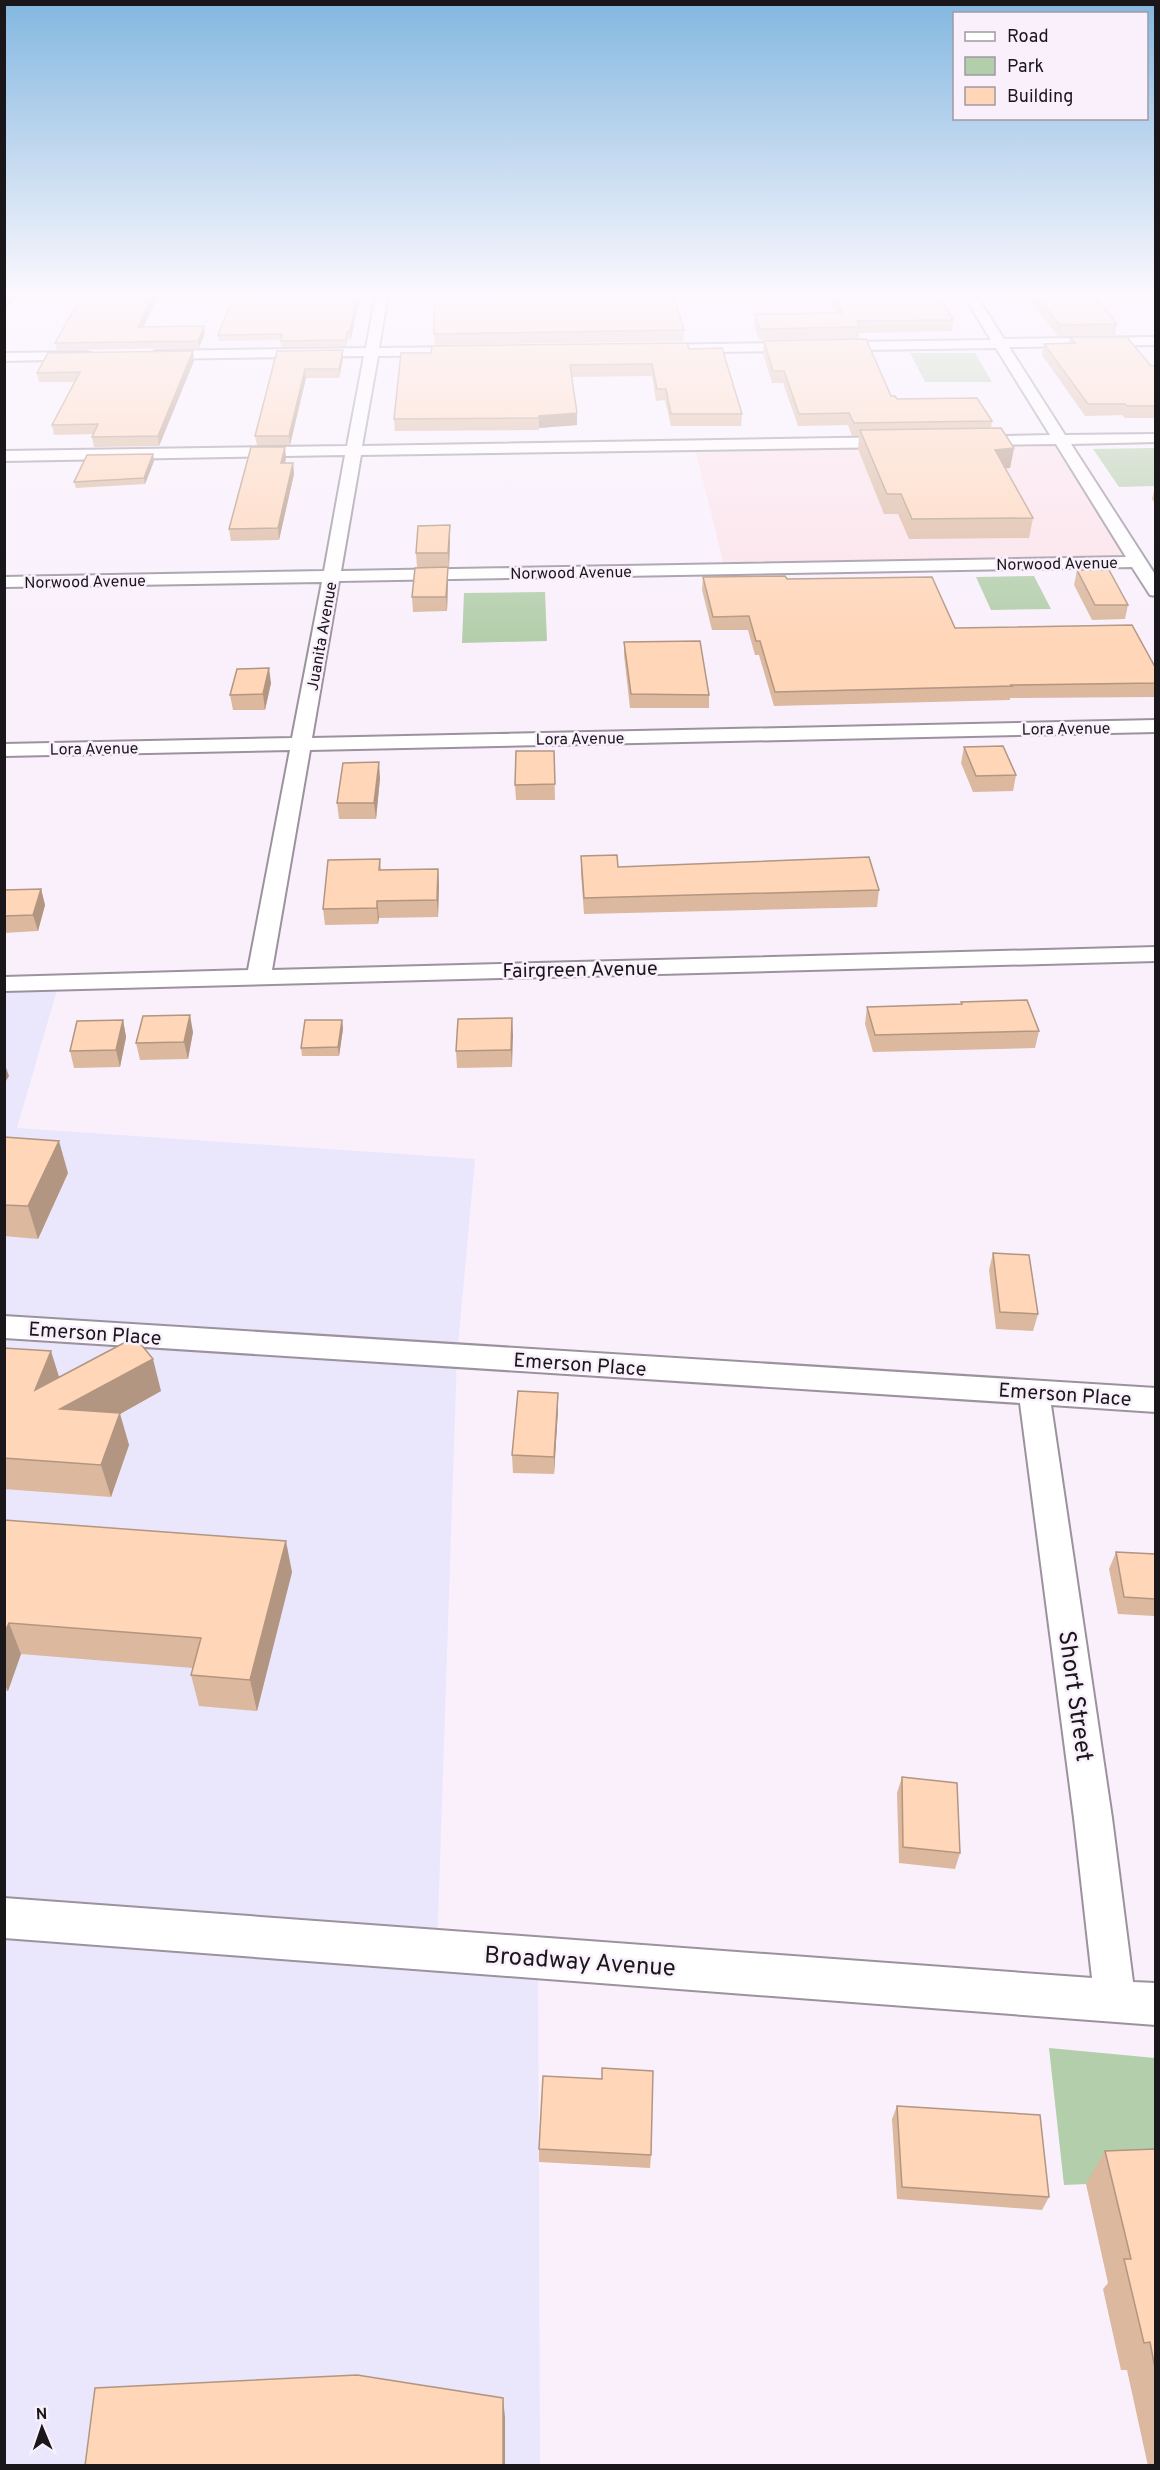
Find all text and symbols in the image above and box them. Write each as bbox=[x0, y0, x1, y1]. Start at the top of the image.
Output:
legend bbox=[953, 12, 1148, 120]
text: Road bbox=[1007, 26, 1049, 49]
text: Park bbox=[1007, 56, 1044, 79]
text: Building bbox=[1007, 86, 1073, 109]
street label: Norwood Avenue bbox=[996, 554, 1118, 576]
street label: Norwood Avenue bbox=[510, 563, 632, 585]
street label: Norwood Avenue bbox=[24, 572, 146, 594]
street label: Juanita Avenue bbox=[304, 580, 342, 692]
street label: Lora Avenue bbox=[1021, 719, 1111, 741]
street label: Lora Avenue bbox=[535, 729, 625, 751]
street label: Lora Avenue bbox=[49, 739, 139, 761]
street label: Fairgreen Avenue bbox=[502, 957, 658, 985]
street label: Emerson Place bbox=[27, 1317, 162, 1353]
street label: Emerson Place bbox=[512, 1348, 647, 1384]
street label: Emerson Place bbox=[997, 1378, 1132, 1414]
street label: Short Street bbox=[1050, 1629, 1098, 1764]
street label: Broadway Avenue bbox=[483, 1941, 677, 1985]
north arrow bbox=[12, 2398, 72, 2458]
text: N bbox=[35, 2405, 48, 2425]

